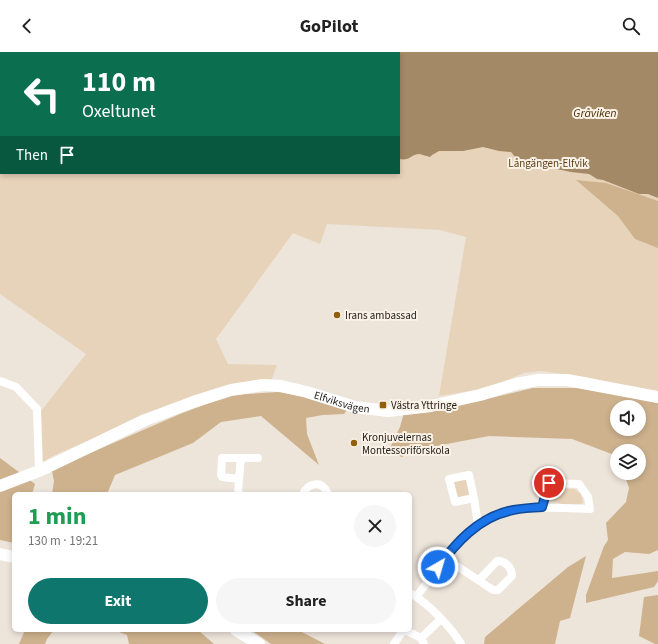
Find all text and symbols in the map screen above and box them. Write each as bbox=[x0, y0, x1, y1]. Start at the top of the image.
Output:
text: GoPilot bbox=[300, 14, 358, 39]
icon: back bbox=[16, 15, 38, 37]
icon: search bbox=[620, 15, 642, 37]
text: 110 m bbox=[82, 62, 156, 102]
icon: left bbox=[16, 68, 68, 120]
text: Oxeltunet bbox=[82, 99, 156, 124]
water label: Gråviken bbox=[573, 105, 617, 122]
icon: arrive bbox=[56, 144, 78, 166]
text: Then bbox=[16, 145, 48, 166]
park label: Långängen-Elfvik bbox=[508, 156, 588, 171]
place label: Irans ambassad bbox=[345, 308, 417, 323]
marker: Irans ambassad bbox=[332, 310, 342, 320]
street label: Elfviksvägen bbox=[312, 387, 371, 416]
place label: Västra Yttringe bbox=[391, 398, 457, 413]
marker: Västra Yttringe bbox=[378, 400, 388, 410]
map controls bbox=[610, 400, 646, 480]
button: sound bbox=[610, 400, 646, 436]
place label: Kronjuvelernas Montessoriförskola bbox=[362, 430, 450, 458]
marker: Kronjuvelernas Montessoriförskola bbox=[349, 438, 359, 448]
button: layers bbox=[610, 444, 646, 480]
pin bbox=[532, 466, 566, 500]
icon: arrive bbox=[538, 472, 560, 494]
text: 1 min bbox=[28, 499, 86, 534]
button: close bbox=[354, 505, 396, 547]
text: 130 m · 19:21 bbox=[28, 532, 98, 550]
position arrow bbox=[417, 546, 459, 588]
button: Exit bbox=[28, 578, 208, 624]
button: Share bbox=[216, 578, 396, 624]

